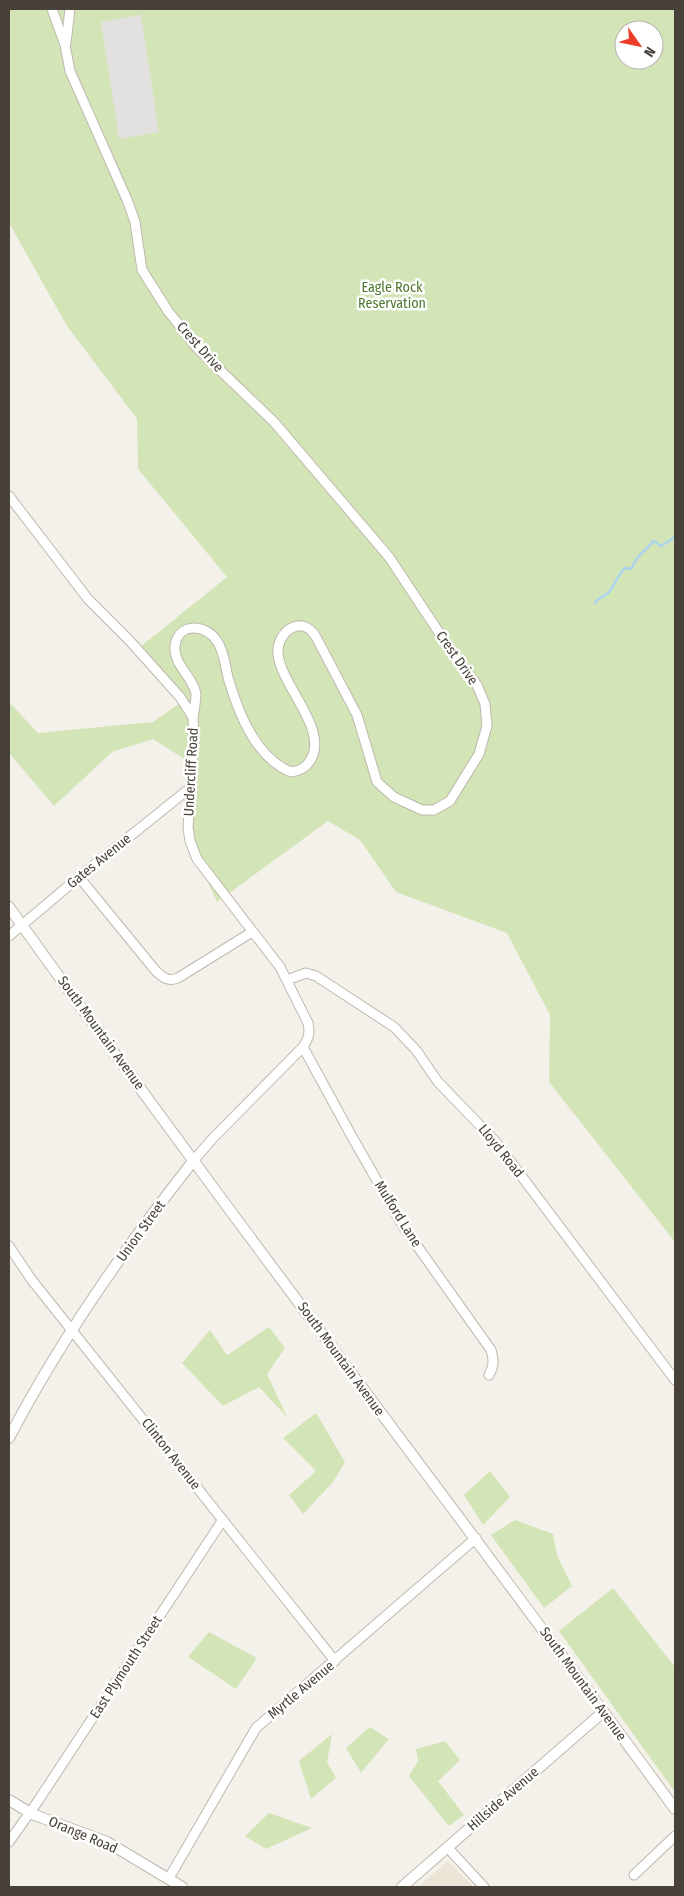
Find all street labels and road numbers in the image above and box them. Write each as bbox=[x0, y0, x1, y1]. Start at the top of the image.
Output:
street label: Crest Drive bbox=[173, 318, 227, 376]
street label: Crest Drive bbox=[432, 628, 482, 688]
street label: Undercliff Road bbox=[180, 727, 202, 817]
street label: Gates Avenue bbox=[64, 830, 135, 892]
street label: South Mountain Avenue bbox=[54, 973, 148, 1093]
street label: Lloyd Road bbox=[475, 1121, 527, 1181]
street label: Mulford Lane bbox=[371, 1178, 425, 1250]
street label: Union Street bbox=[113, 1197, 169, 1265]
street label: South Mountain Avenue bbox=[294, 1299, 388, 1419]
street label: Clinton Avenue bbox=[138, 1415, 204, 1493]
street label: East Plymouth Street bbox=[86, 1612, 166, 1722]
street label: South Mountain Avenue bbox=[536, 1624, 630, 1744]
street label: Myrtle Avenue bbox=[264, 1657, 338, 1723]
street label: Hillside Avenue bbox=[464, 1763, 542, 1835]
street label: Orange Road bbox=[46, 1813, 120, 1857]

